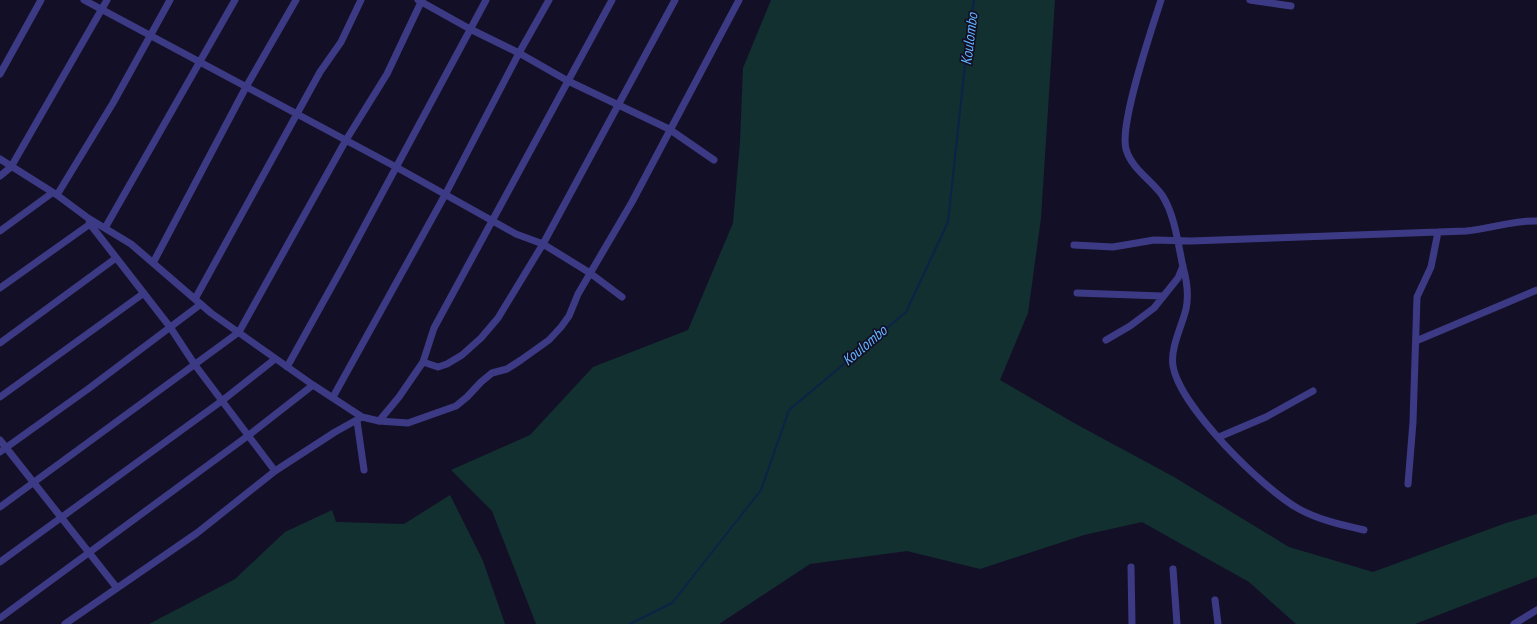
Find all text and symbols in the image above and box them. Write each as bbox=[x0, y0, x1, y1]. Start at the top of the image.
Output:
water label: Koulombo bbox=[958, 12, 982, 66]
water label: Koulombo bbox=[839, 322, 891, 370]

